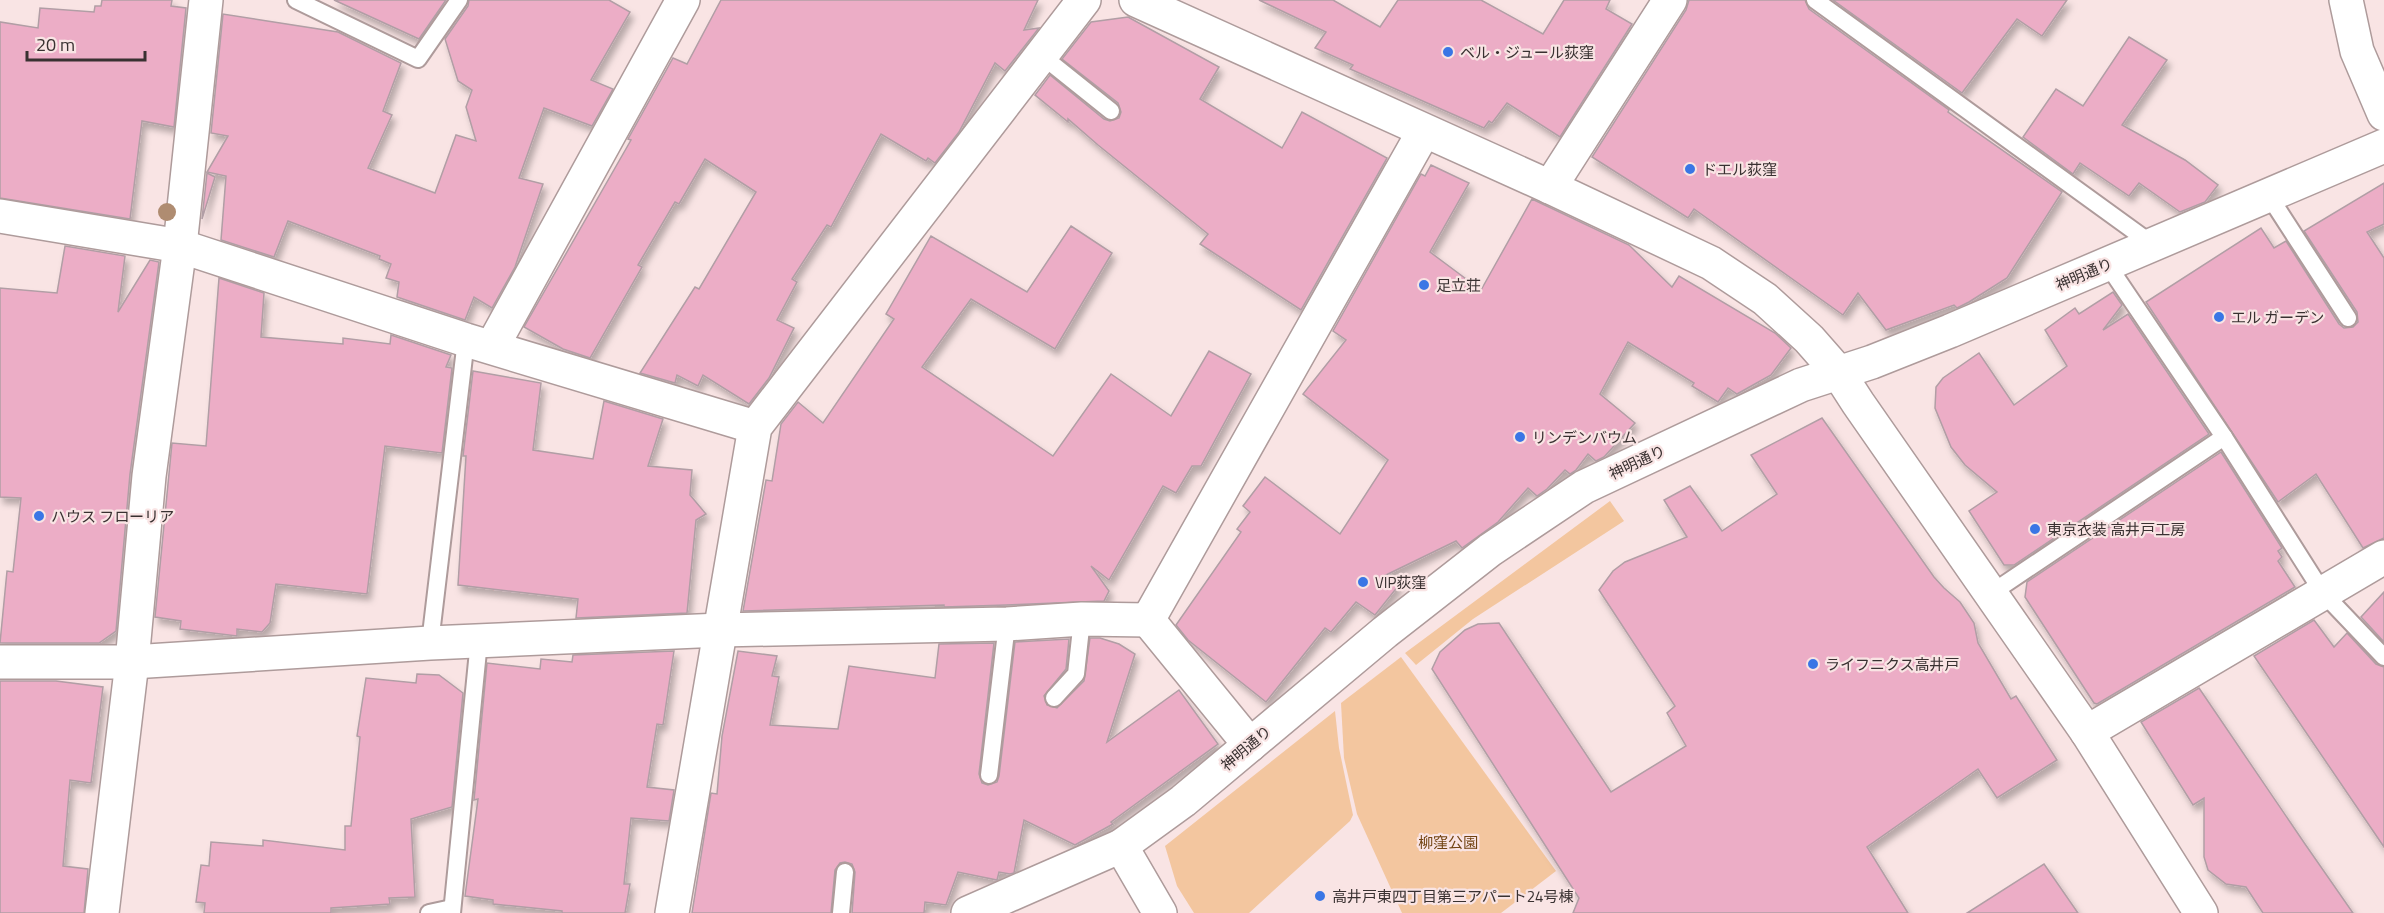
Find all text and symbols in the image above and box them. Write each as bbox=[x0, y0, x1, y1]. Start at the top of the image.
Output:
scale bar bbox=[27, 24, 146, 62]
text: 20 m bbox=[36, 31, 75, 58]
place label: ベル・ジュール荻窪 bbox=[1460, 41, 1594, 64]
marker: ベル・ジュール荻窪 bbox=[1441, 45, 1455, 59]
place label: ドエル荻窪 bbox=[1702, 158, 1777, 181]
marker: ドエル荻窪 bbox=[1683, 162, 1697, 176]
street label: 神明通り bbox=[2052, 252, 2116, 296]
place label: 足立荘 bbox=[1436, 274, 1481, 297]
marker: 足立荘 bbox=[1417, 278, 1431, 292]
place label: エル ガーデン bbox=[2231, 306, 2324, 329]
marker: エル ガーデン bbox=[2212, 310, 2226, 324]
place label: リンデンバウム bbox=[1532, 426, 1637, 449]
marker: リンデンバウム bbox=[1513, 430, 1527, 444]
street label: 神明通り bbox=[1605, 439, 1669, 485]
place label: ハウス フローリア bbox=[51, 505, 174, 528]
marker: ハウス フローリア bbox=[32, 509, 46, 523]
place label: 東京衣装 高井戸工房 bbox=[2047, 518, 2185, 541]
marker: 東京衣装 高井戸工房 bbox=[2028, 522, 2042, 536]
place label: VIP荻窪 bbox=[1375, 571, 1426, 594]
marker: VIP荻窪 bbox=[1356, 575, 1370, 589]
place label: ライフニクス高井戸 bbox=[1825, 653, 1960, 676]
marker: ライフニクス高井戸 bbox=[1806, 657, 1820, 671]
street label: 神明通り bbox=[1216, 720, 1276, 776]
park label: 柳窪公園 bbox=[1418, 831, 1478, 854]
place label: 高井戸東四丁目第三アパート24号棟 bbox=[1332, 885, 1574, 908]
marker: 高井戸東四丁目第三アパート24号棟 bbox=[1313, 889, 1327, 903]

